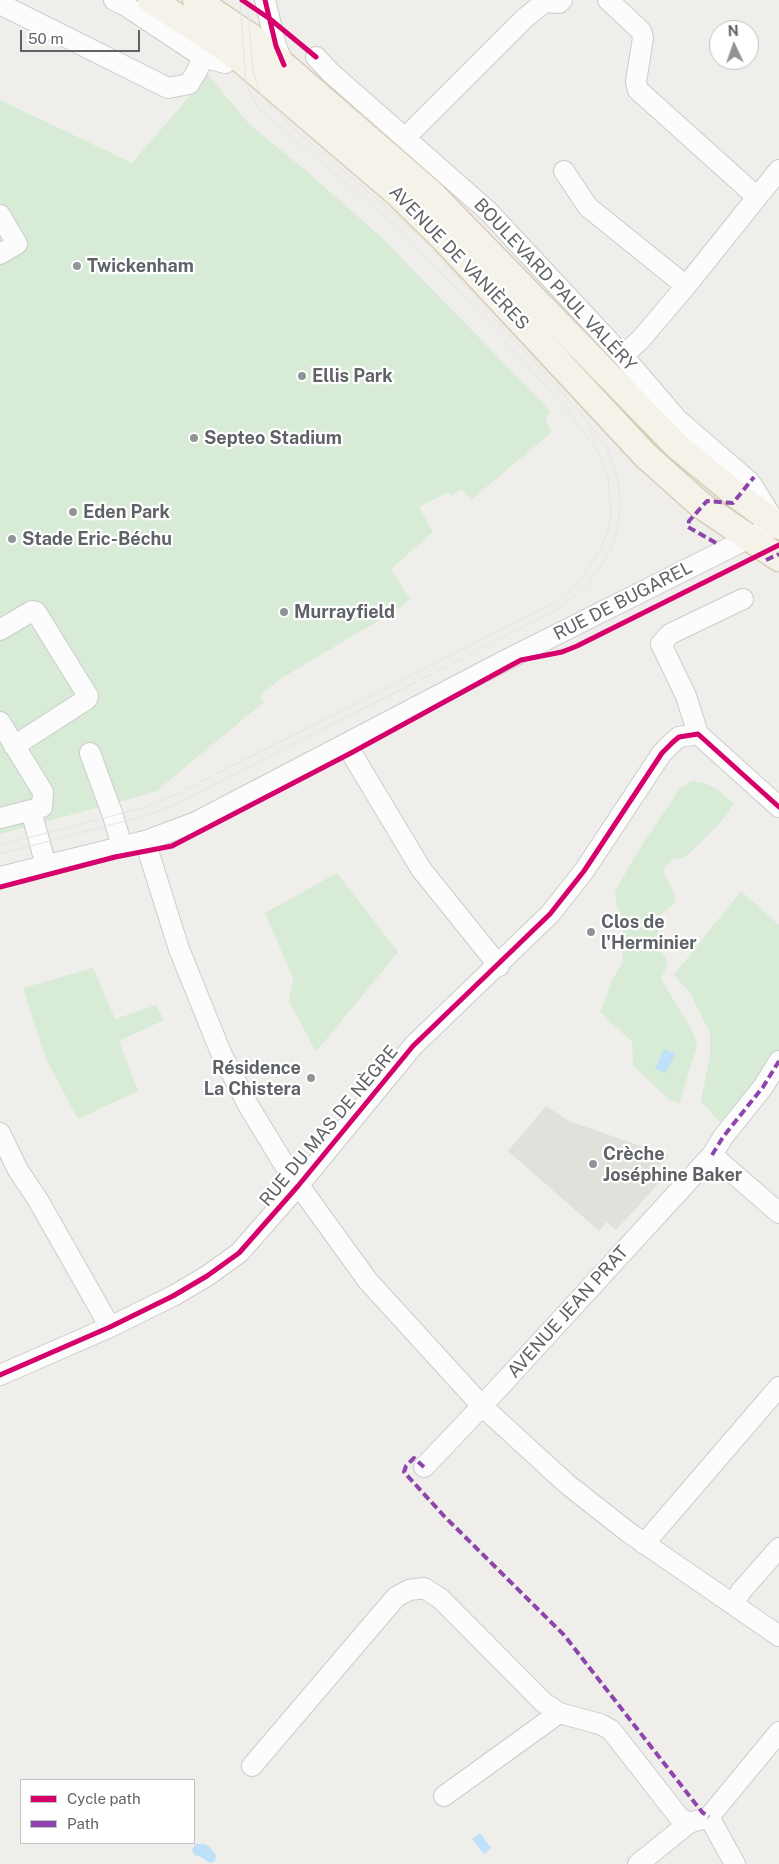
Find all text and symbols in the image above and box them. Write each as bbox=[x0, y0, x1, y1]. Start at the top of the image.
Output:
scale bar bbox=[22, 20, 142, 52]
north arrow bbox=[709, 20, 759, 70]
text: N bbox=[727, 23, 739, 39]
text: 50 m bbox=[28, 30, 63, 47]
street label: AVENUE DE VANIÈRES bbox=[385, 181, 533, 335]
street label: BOULEVARD PAUL VALÉRY bbox=[469, 194, 641, 376]
place label: Twickenham bbox=[87, 255, 194, 277]
marker: Twickenham bbox=[71, 260, 83, 272]
place label: Ellis Park bbox=[312, 365, 393, 387]
marker: Ellis Park bbox=[296, 370, 308, 382]
place label: Septeo Stadium bbox=[204, 427, 342, 449]
marker: Septeo Stadium bbox=[188, 432, 200, 444]
place label: Eden Park bbox=[83, 501, 170, 523]
marker: Eden Park bbox=[67, 506, 79, 518]
place label: Stade Eric-Béchu bbox=[22, 528, 172, 550]
marker: Stade Eric-Béchu bbox=[6, 533, 18, 545]
street label: RUE DE BUGAREL bbox=[550, 557, 696, 645]
place label: Murrayfield bbox=[294, 601, 395, 623]
marker: Murrayfield bbox=[278, 606, 290, 618]
place label: Clos de l'Herminier bbox=[601, 911, 697, 954]
marker: Clos de l'Herminier bbox=[585, 926, 597, 938]
street label: RUE DU MAS DE NÈGRE bbox=[255, 1041, 403, 1211]
place label: Résidence La Chistera bbox=[204, 1057, 301, 1100]
marker: Résidence La Chistera bbox=[305, 1072, 317, 1084]
place label: Crèche Joséphine Baker bbox=[603, 1143, 742, 1186]
marker: Crèche Joséphine Baker bbox=[587, 1158, 599, 1170]
street label: AVENUE JEAN PRAT bbox=[503, 1242, 633, 1382]
legend bbox=[20, 1779, 195, 1844]
text: Cycle path bbox=[67, 1790, 141, 1807]
text: Path bbox=[67, 1815, 99, 1832]

